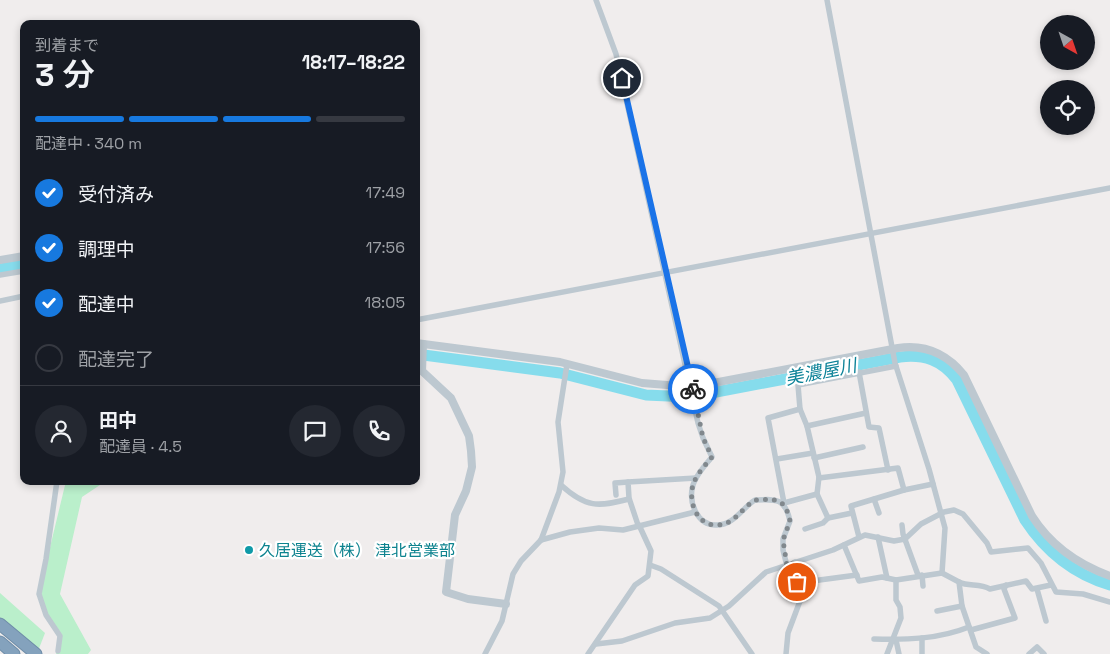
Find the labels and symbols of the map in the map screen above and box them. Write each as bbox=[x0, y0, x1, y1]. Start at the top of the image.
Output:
north arrow bbox=[1040, 15, 1095, 70]
pin bbox=[601, 57, 643, 99]
water label: 美濃屋川 bbox=[783, 353, 860, 390]
courier bbox=[668, 364, 718, 414]
place label: 久居運送（株） 津北営業部 bbox=[259, 540, 455, 561]
marker: 久居運送（株） 津北営業部 bbox=[243, 544, 255, 556]
pin bbox=[776, 561, 818, 603]

